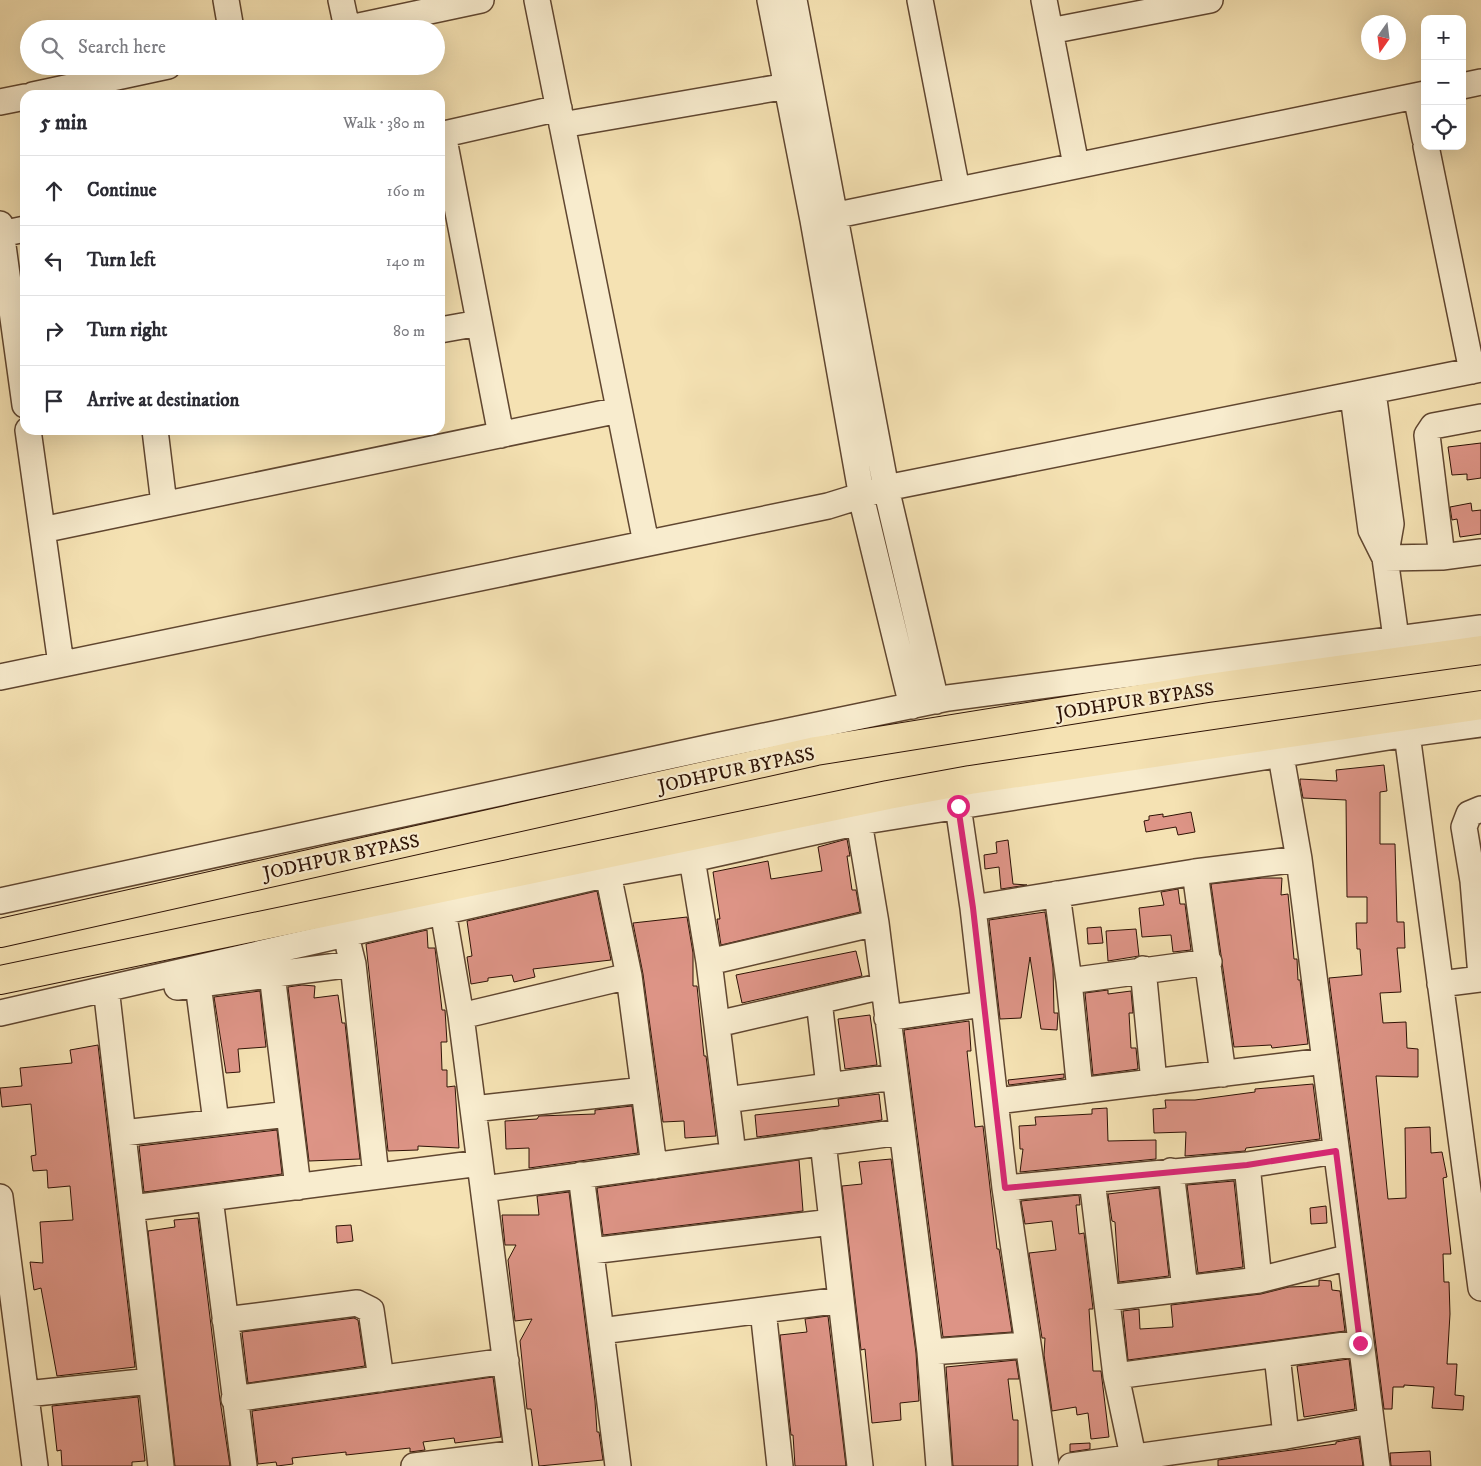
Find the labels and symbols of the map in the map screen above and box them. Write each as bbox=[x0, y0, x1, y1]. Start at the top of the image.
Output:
north arrow bbox=[1361, 15, 1406, 60]
street label: JODHPUR BYPASS bbox=[1053, 678, 1216, 726]
street label: JODHPUR BYPASS bbox=[654, 743, 817, 799]
route start bbox=[947, 795, 970, 818]
street label: JODHPUR BYPASS bbox=[259, 830, 422, 886]
route end bbox=[1349, 1332, 1372, 1355]

